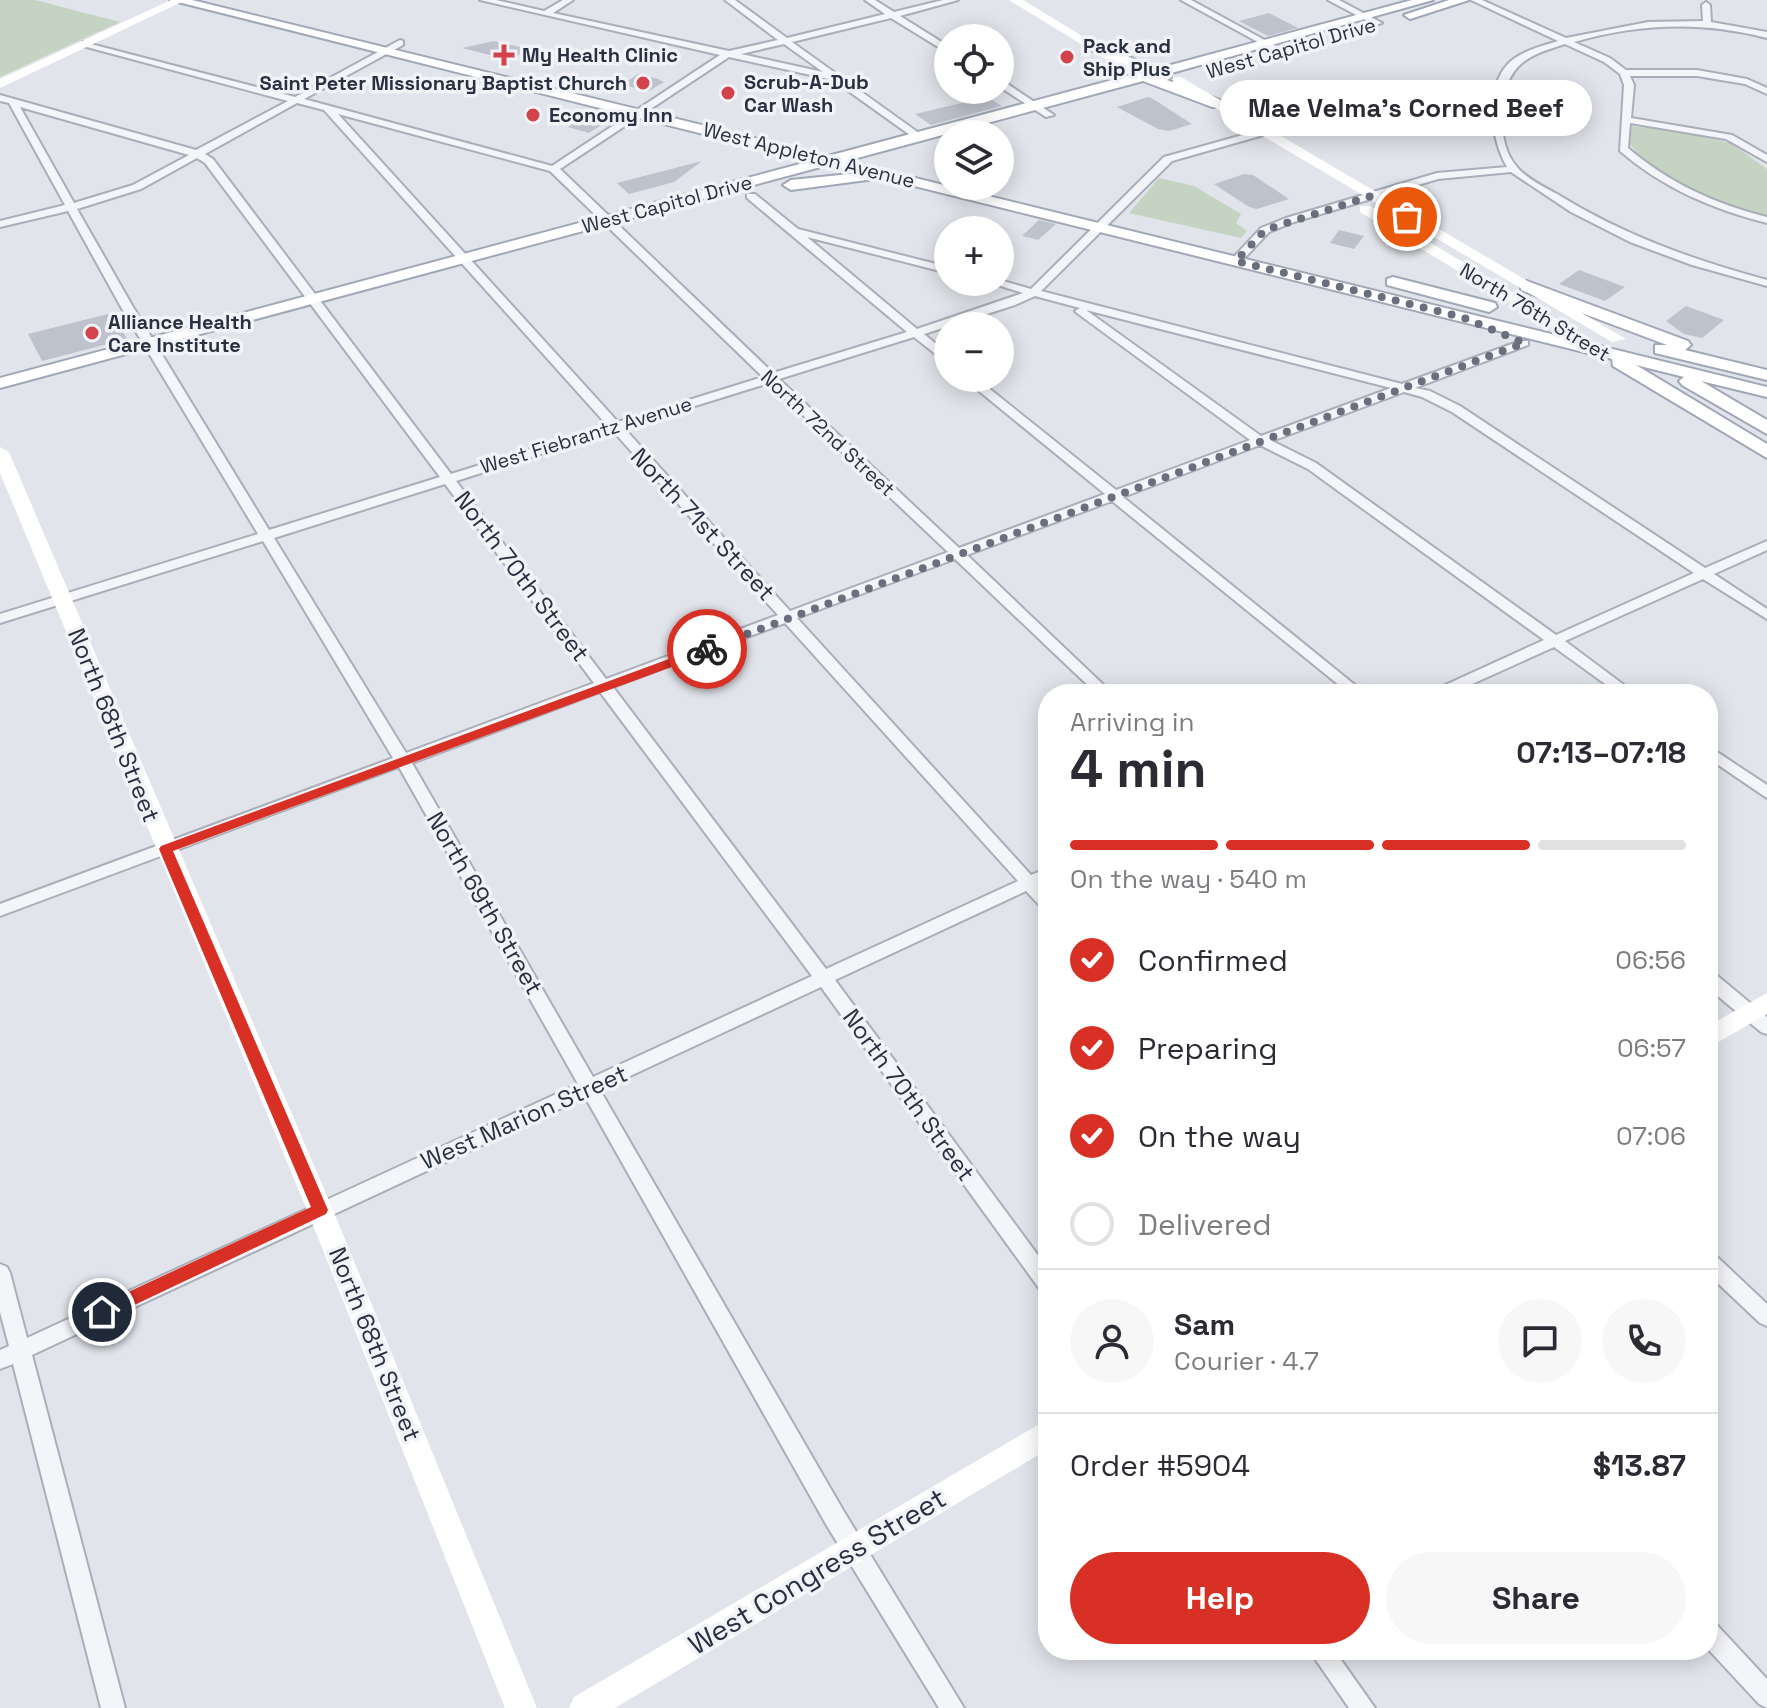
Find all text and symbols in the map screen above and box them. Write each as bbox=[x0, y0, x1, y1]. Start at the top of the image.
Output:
street label: West Capitol Drive bbox=[1203, 11, 1379, 85]
map controls bbox=[934, 24, 1014, 392]
button: locate bbox=[934, 24, 1014, 104]
place label: Pack and Ship Plus bbox=[1083, 33, 1171, 82]
place label: My Health Clinic bbox=[522, 42, 678, 68]
marker: My Health Clinic bbox=[493, 44, 515, 66]
marker: Pack and Ship Plus bbox=[1058, 48, 1076, 66]
place label: Scrub-A-Dub Car Wash bbox=[744, 69, 869, 118]
place label: Saint Peter Missionary Baptist Church bbox=[260, 70, 627, 96]
marker: Saint Peter Missionary Baptist Church bbox=[634, 74, 652, 92]
callout: Mae Velma's Corned Beef bbox=[1221, 81, 1593, 137]
marker: Scrub-A-Dub Car Wash bbox=[719, 84, 737, 102]
text: Mae Velma's Corned Beef bbox=[1248, 91, 1564, 125]
place label: Economy Inn bbox=[549, 102, 673, 128]
marker: Economy Inn bbox=[524, 106, 542, 124]
street label: West Appleton Avenue bbox=[701, 116, 917, 194]
button: layers bbox=[934, 120, 1014, 200]
street label: West Capitol Drive bbox=[579, 169, 755, 239]
pin bbox=[1373, 183, 1441, 251]
icon: bag bbox=[1385, 195, 1429, 239]
button: + bbox=[934, 216, 1014, 296]
street label: North 76th Street bbox=[1455, 257, 1615, 367]
place label: Alliance Health Care Institute bbox=[108, 309, 252, 358]
button: − bbox=[934, 312, 1014, 392]
marker: Alliance Health Care Institute bbox=[83, 324, 101, 342]
street label: North 72nd Street bbox=[755, 364, 901, 502]
street label: West Fiebrantz Avenue bbox=[477, 390, 695, 480]
street label: North 71st Street bbox=[624, 441, 782, 607]
street label: North 70th Street bbox=[448, 485, 596, 667]
courier bbox=[667, 609, 747, 689]
street label: North 68th Street bbox=[61, 623, 167, 827]
icon: bike bbox=[685, 627, 729, 671]
text: Arriving in bbox=[1070, 705, 1194, 739]
text: 07:13–07:18 bbox=[1516, 733, 1686, 772]
text: 4 min bbox=[1070, 736, 1207, 802]
street label: North 69th Street bbox=[420, 806, 550, 1000]
text: On the way · 540 m bbox=[1070, 862, 1307, 896]
icon: check bbox=[1070, 938, 1114, 982]
text: Confirmed bbox=[1138, 941, 1288, 980]
text: 06:56 bbox=[1615, 943, 1686, 977]
street label: North 70th Street bbox=[836, 1003, 982, 1187]
icon: check bbox=[1070, 1026, 1114, 1070]
text: Preparing bbox=[1138, 1029, 1277, 1068]
text: 06:57 bbox=[1617, 1031, 1686, 1065]
street label: West Marion Street bbox=[416, 1057, 632, 1177]
icon: check bbox=[1070, 1114, 1114, 1158]
text: On the way bbox=[1138, 1117, 1301, 1156]
text: 07:06 bbox=[1616, 1119, 1686, 1153]
text: Delivered bbox=[1138, 1205, 1272, 1244]
street label: North 68th Street bbox=[322, 1242, 428, 1446]
pin bbox=[68, 1278, 136, 1346]
icon: home bbox=[80, 1290, 124, 1334]
button: person bbox=[1070, 1299, 1154, 1383]
button: chat bbox=[1498, 1299, 1582, 1383]
button: phone bbox=[1602, 1299, 1686, 1383]
text: Sam bbox=[1174, 1305, 1235, 1344]
text: Courier · 4.7 bbox=[1174, 1344, 1319, 1378]
text: Order #5904 bbox=[1070, 1446, 1250, 1485]
text: $13.87 bbox=[1593, 1446, 1686, 1485]
street label: West Congress Street bbox=[681, 1480, 953, 1662]
button: Help bbox=[1070, 1552, 1370, 1644]
button: Share bbox=[1386, 1552, 1686, 1644]

